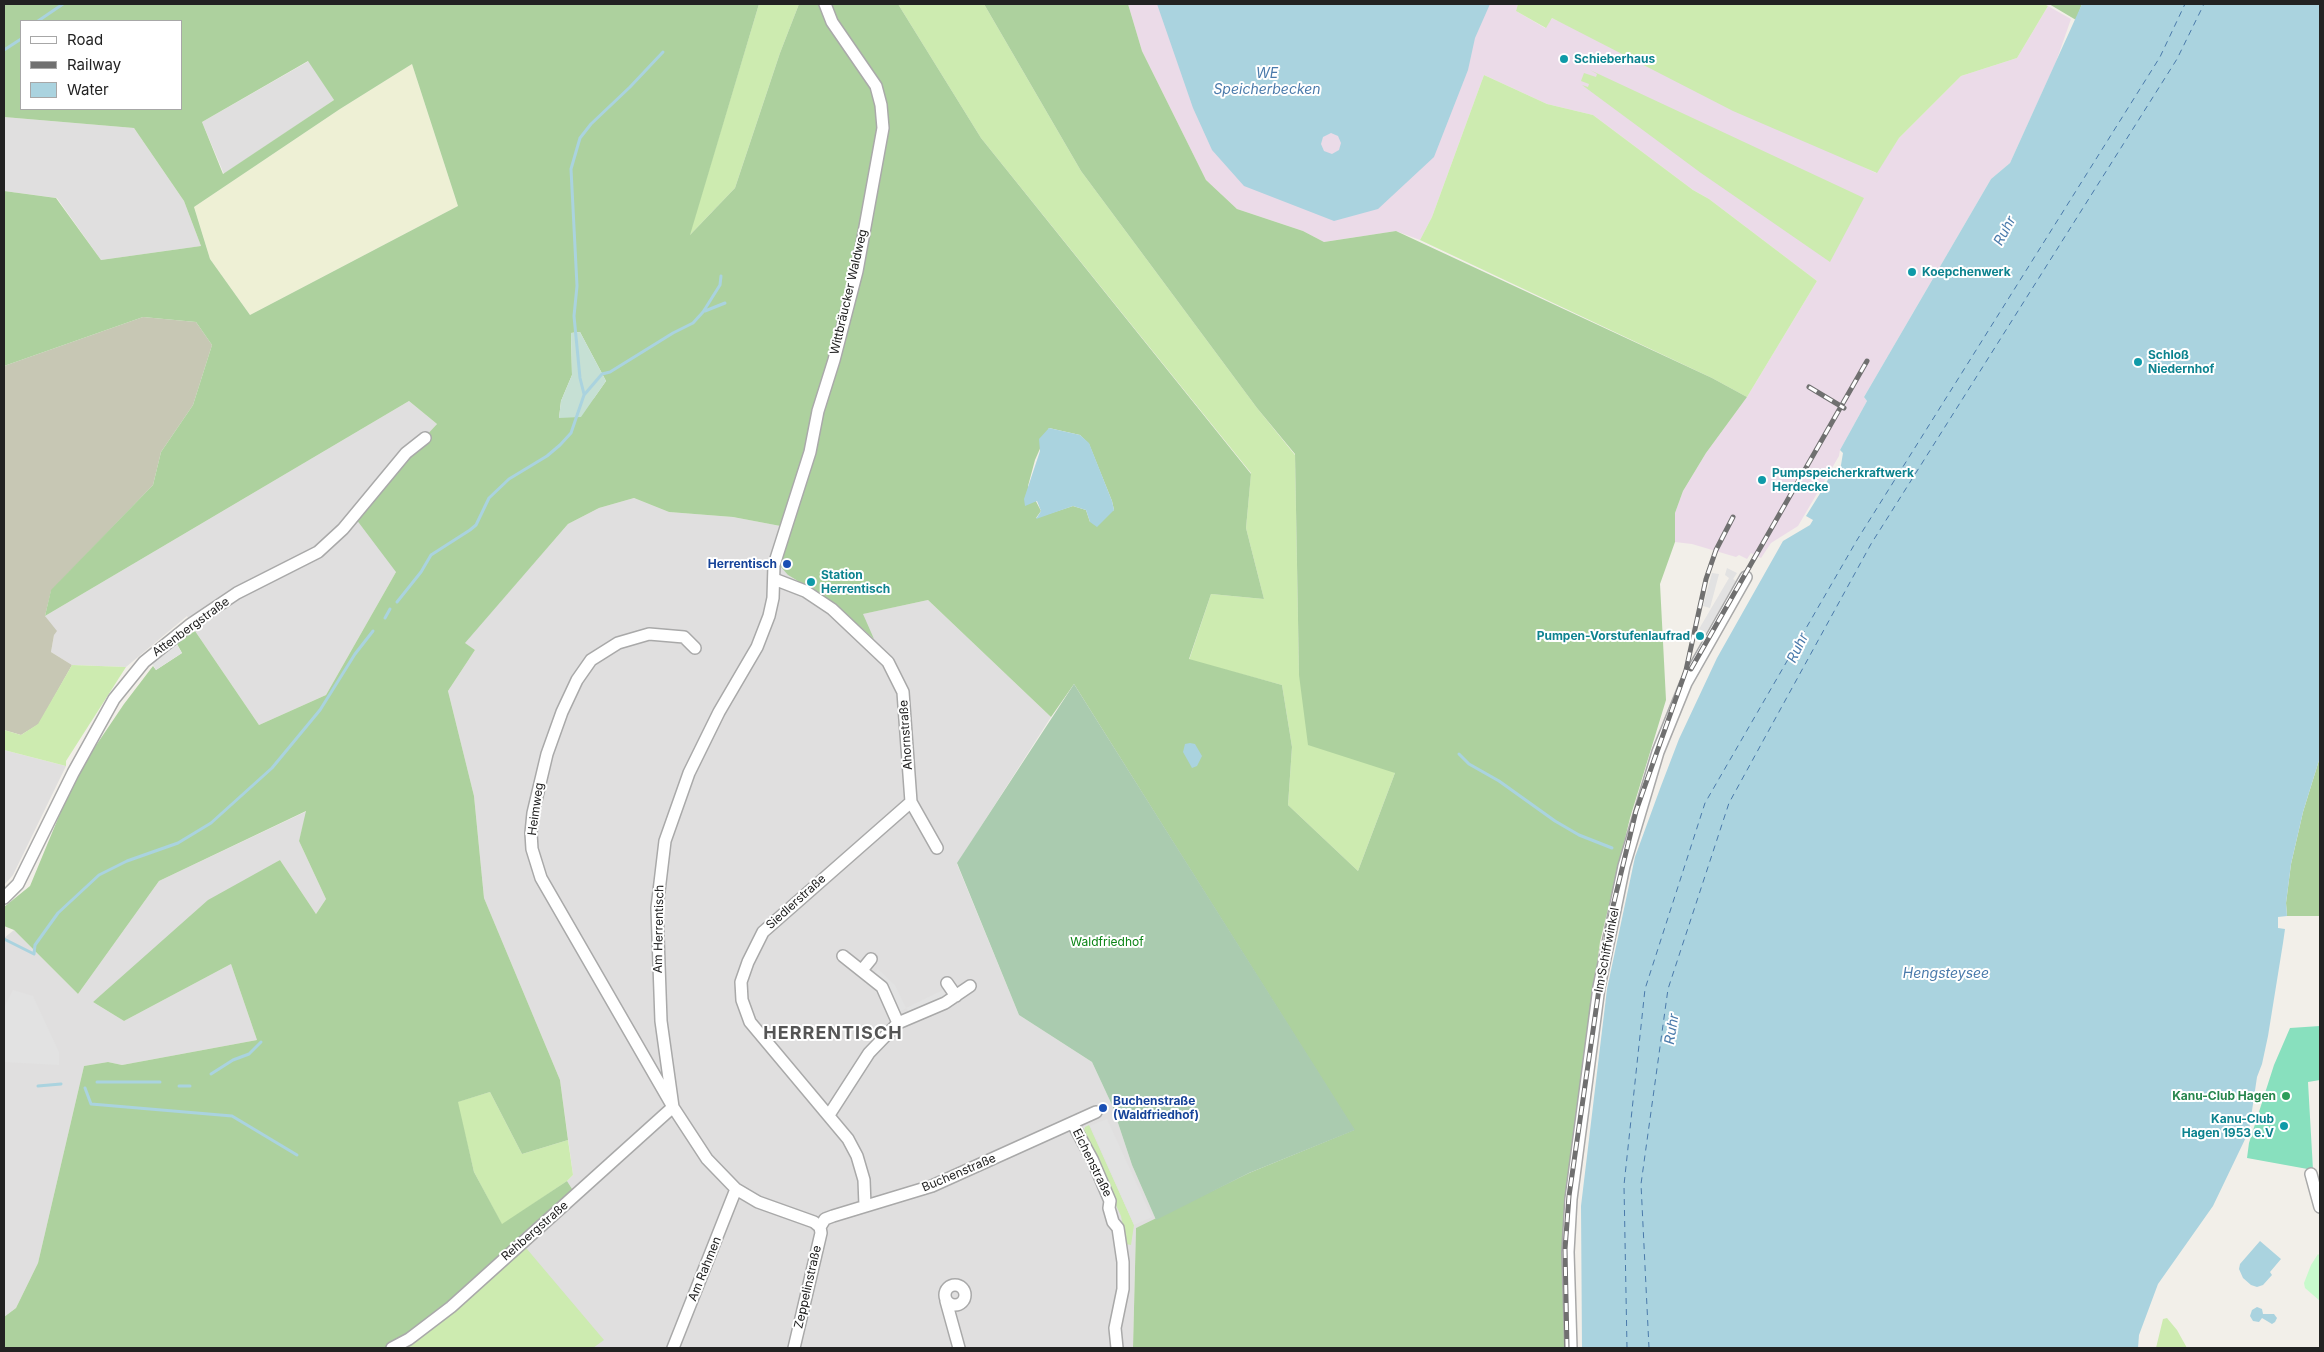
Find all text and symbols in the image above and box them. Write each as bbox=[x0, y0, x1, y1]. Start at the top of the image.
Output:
legend bbox=[20, 20, 182, 110]
text: Road bbox=[67, 30, 103, 49]
place label: Schieberhaus bbox=[1574, 52, 1655, 66]
marker: Schieberhaus bbox=[1558, 53, 1570, 65]
text: Railway bbox=[67, 55, 121, 74]
water label: WE Speicherbecken bbox=[1213, 66, 1321, 98]
text: Water bbox=[67, 80, 109, 99]
water label: Ruhr bbox=[1990, 213, 2020, 249]
street label: Wittbräucker Waldweg bbox=[828, 228, 870, 356]
place label: Koepchenwerk bbox=[1922, 265, 2011, 279]
marker: Koepchenwerk bbox=[1906, 266, 1918, 278]
place label: Schloß Niedernhof bbox=[2148, 348, 2214, 376]
marker: Schloß Niedernhof bbox=[2132, 356, 2144, 368]
place label: Pumpspeicherkraftwerk Herdecke bbox=[1772, 466, 1914, 494]
marker: Pumpspeicherkraftwerk Herdecke bbox=[1756, 474, 1768, 486]
place label: Herrentisch bbox=[708, 557, 777, 571]
marker: Herrentisch bbox=[781, 558, 793, 570]
place label: Station Herrentisch bbox=[821, 568, 890, 596]
marker: Station Herrentisch bbox=[805, 576, 817, 588]
street label: Attenbergstraße bbox=[150, 594, 232, 660]
place label: Pumpen-Vorstufenlaufrad bbox=[1537, 629, 1690, 643]
marker: Pumpen-Vorstufenlaufrad bbox=[1694, 630, 1706, 642]
water label: Ruhr bbox=[1784, 630, 1812, 666]
street label: Ahornstraße bbox=[896, 699, 916, 771]
street label: Heimweg bbox=[525, 782, 547, 836]
street label: Siedlerstraße bbox=[763, 871, 829, 933]
street label: Am Herrentisch bbox=[651, 885, 667, 973]
street label: Im Schiffwinkel bbox=[1592, 906, 1622, 994]
park label: Waldfriedhof bbox=[1070, 935, 1144, 949]
water label: Hengsteysee bbox=[1903, 966, 1989, 982]
water label: Ruhr bbox=[1661, 1012, 1683, 1046]
district label: HERRENTISCH bbox=[762, 1023, 904, 1045]
place label: Kanu-Club Hagen bbox=[2172, 1089, 2276, 1103]
marker: Kanu-Club Hagen bbox=[2280, 1090, 2292, 1102]
place label: Buchenstraße (Waldfriedhof) bbox=[1113, 1094, 1199, 1122]
marker: Buchenstraße (Waldfriedhof) bbox=[1097, 1102, 1109, 1114]
place label: Kanu-Club Hagen 1953 e.V bbox=[2182, 1112, 2274, 1140]
marker: Kanu-Club Hagen 1953 e.V bbox=[2278, 1120, 2290, 1132]
street label: Eichenstraße bbox=[1069, 1127, 1115, 1199]
street label: Buchenstraße bbox=[920, 1151, 998, 1195]
street label: Rehbergstraße bbox=[499, 1198, 571, 1264]
street label: Am Rahmen bbox=[686, 1235, 724, 1303]
street label: Zeppelinstraße bbox=[791, 1244, 825, 1330]

